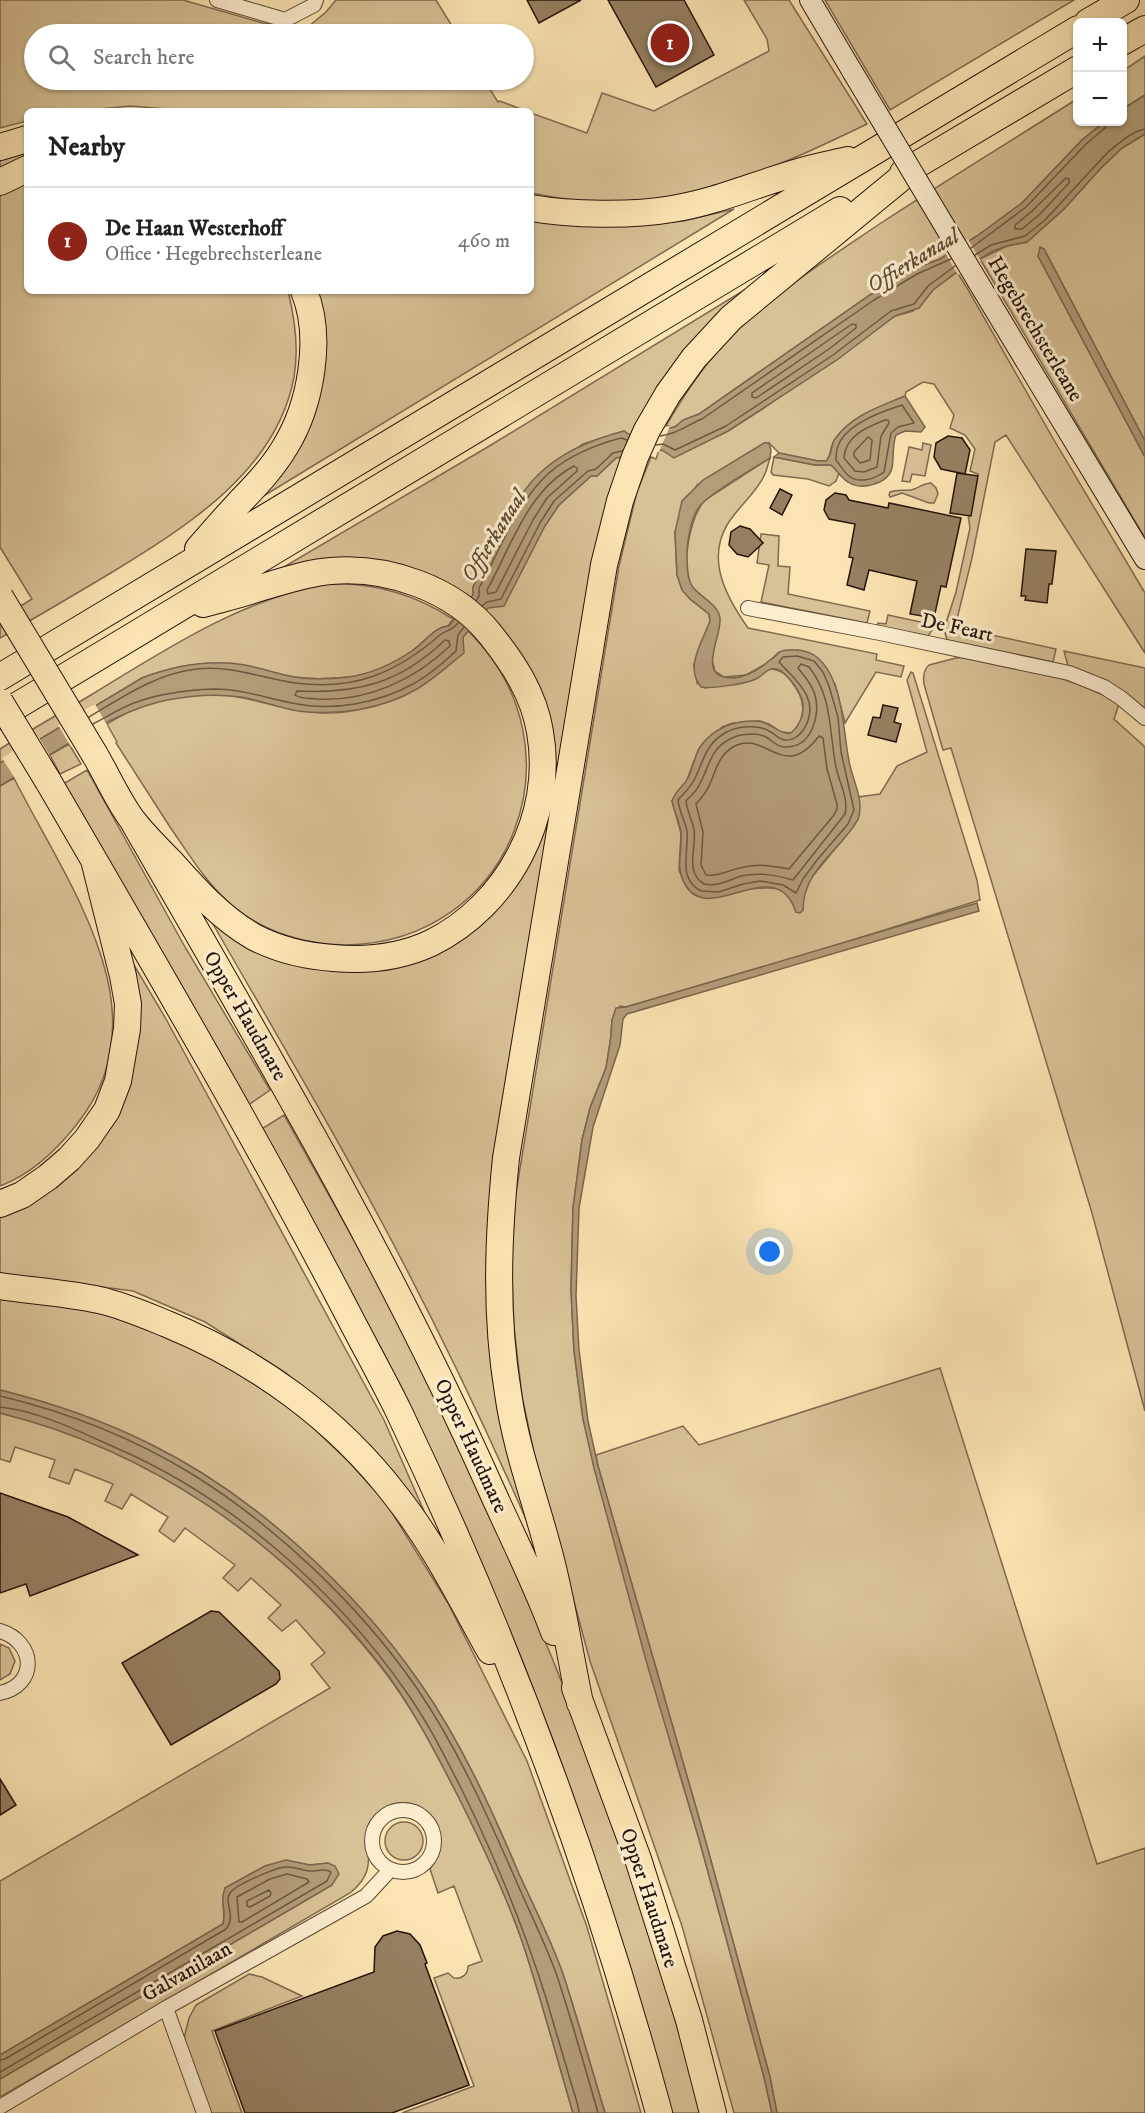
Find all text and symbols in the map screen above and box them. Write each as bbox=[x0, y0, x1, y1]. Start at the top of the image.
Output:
map controls bbox=[1073, 18, 1127, 126]
button: + bbox=[1073, 18, 1127, 72]
pin: 1 bbox=[650, 20, 690, 66]
search box bbox=[24, 24, 534, 90]
icon: search bbox=[45, 41, 78, 74]
text: Search here bbox=[93, 44, 195, 71]
button: − bbox=[1073, 72, 1127, 126]
text: Nearby bbox=[48, 131, 125, 164]
text: De Haan Westerhoff bbox=[105, 215, 283, 242]
water label: Offierkanaal bbox=[862, 222, 966, 299]
text: 1 bbox=[64, 229, 71, 254]
text: 460 m bbox=[458, 229, 510, 254]
text: Office · Hegebrechsterleane bbox=[105, 242, 322, 267]
street label: Hegebrechsterleane bbox=[981, 252, 1089, 407]
water label: Offierkanaal bbox=[455, 483, 534, 587]
street label: De Feart bbox=[918, 608, 996, 648]
street label: Opper Haudmare bbox=[197, 947, 293, 1086]
your location bbox=[755, 1237, 784, 1266]
street label: Opper Haudmare bbox=[429, 1375, 514, 1518]
street label: Opper Haudmare bbox=[614, 1825, 684, 1971]
street label: Galvanilaan bbox=[137, 1936, 237, 2008]

